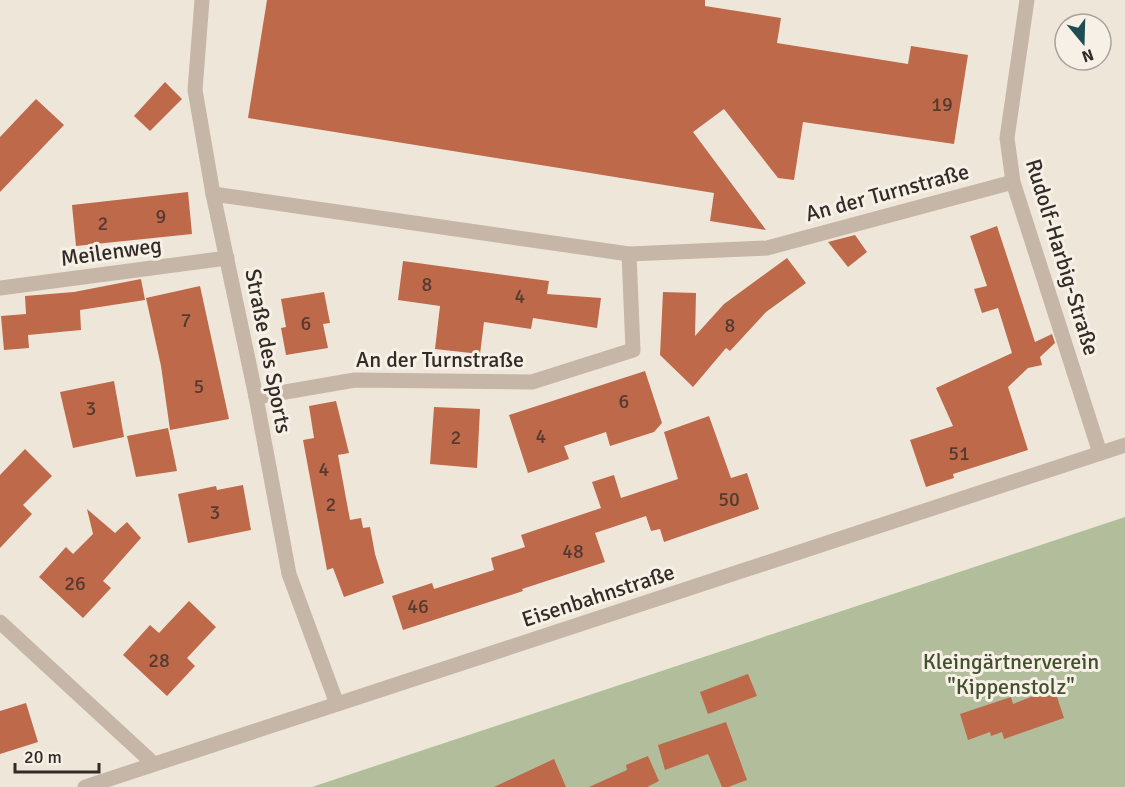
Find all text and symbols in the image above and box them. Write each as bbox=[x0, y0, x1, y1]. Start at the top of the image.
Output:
north arrow bbox=[1053, 12, 1113, 72]
text: N bbox=[1079, 44, 1096, 67]
house number: 19 bbox=[931, 92, 953, 117]
street label: Rudolf-Harbig-Straße bbox=[1020, 156, 1105, 359]
street label: An der Turnstraße bbox=[802, 158, 972, 227]
house number: 9 bbox=[156, 204, 166, 229]
house number: 2 bbox=[98, 211, 108, 236]
street label: Meilenweg bbox=[59, 231, 163, 272]
street label: Straße des Sports bbox=[239, 267, 298, 436]
house number: 8 bbox=[422, 272, 432, 297]
house number: 4 bbox=[515, 284, 526, 309]
house number: 7 bbox=[181, 308, 191, 333]
house number: 6 bbox=[301, 311, 311, 336]
house number: 8 bbox=[725, 313, 735, 338]
street label: An der Turnstraße bbox=[356, 346, 524, 373]
house number: 5 bbox=[194, 374, 204, 399]
house number: 6 bbox=[619, 389, 629, 414]
house number: 3 bbox=[86, 396, 96, 421]
house number: 4 bbox=[536, 424, 547, 449]
house number: 2 bbox=[451, 425, 461, 450]
house number: 51 bbox=[948, 441, 970, 466]
house number: 4 bbox=[319, 457, 330, 482]
house number: 50 bbox=[718, 487, 740, 512]
house number: 2 bbox=[326, 492, 336, 517]
house number: 3 bbox=[210, 500, 220, 525]
house number: 48 bbox=[562, 539, 584, 564]
street label: Eisenbahnstraße bbox=[518, 558, 678, 633]
house number: 26 bbox=[64, 571, 86, 596]
house number: 46 bbox=[407, 594, 429, 619]
house number: 28 bbox=[148, 648, 170, 673]
park label: Kleingärtnerverein "Kippenstolz" bbox=[923, 648, 1099, 700]
scale bar bbox=[15, 736, 99, 774]
text: 20 m bbox=[24, 746, 62, 768]

